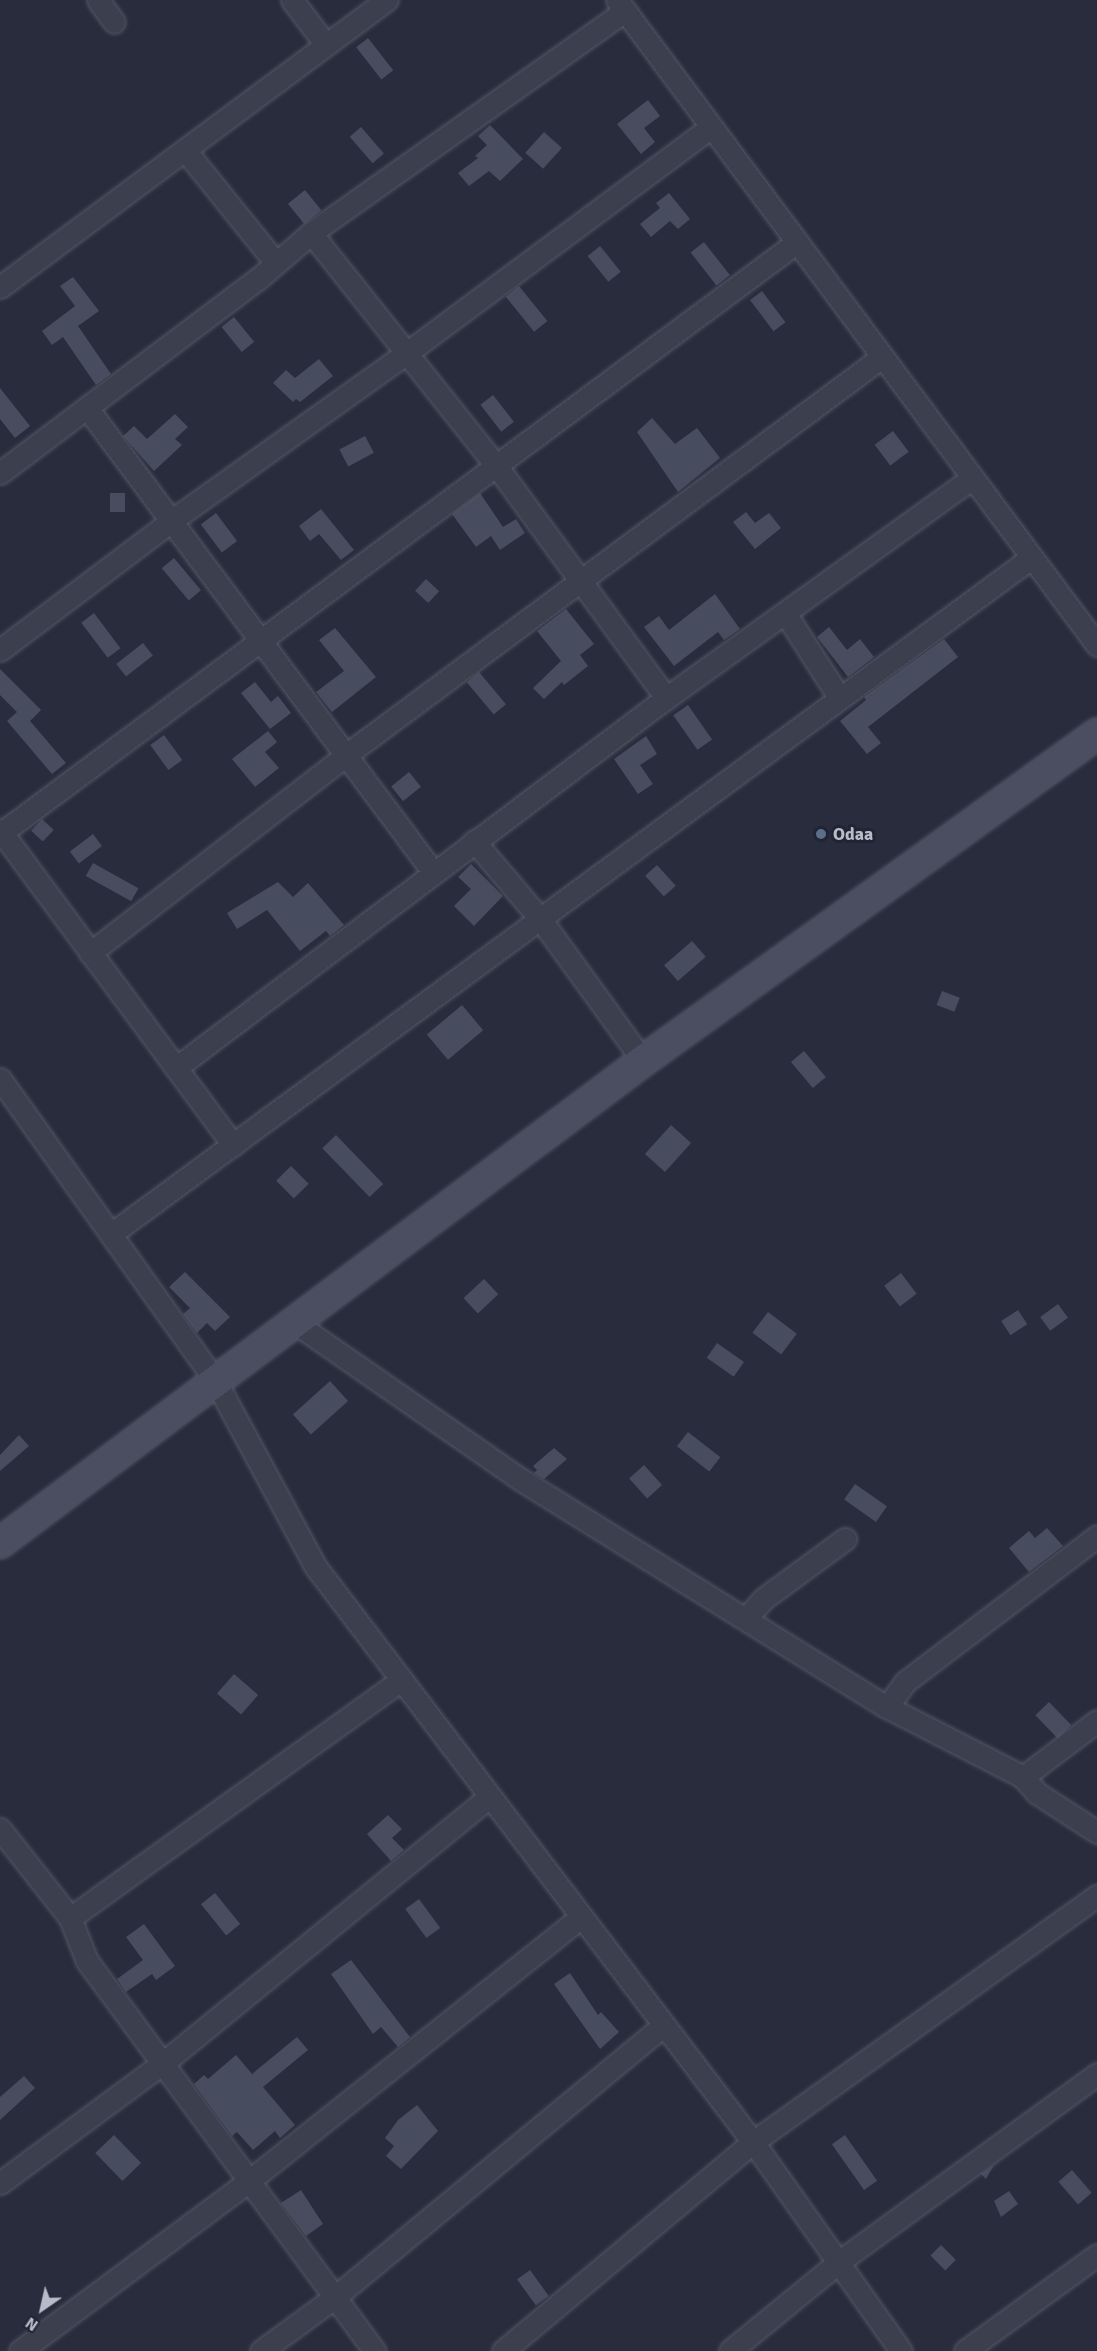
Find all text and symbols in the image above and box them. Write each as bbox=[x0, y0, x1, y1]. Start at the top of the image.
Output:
place label: Odaa bbox=[833, 823, 873, 845]
marker: Odaa bbox=[814, 827, 828, 841]
north arrow bbox=[12, 2279, 72, 2339]
text: N bbox=[22, 2313, 42, 2335]

